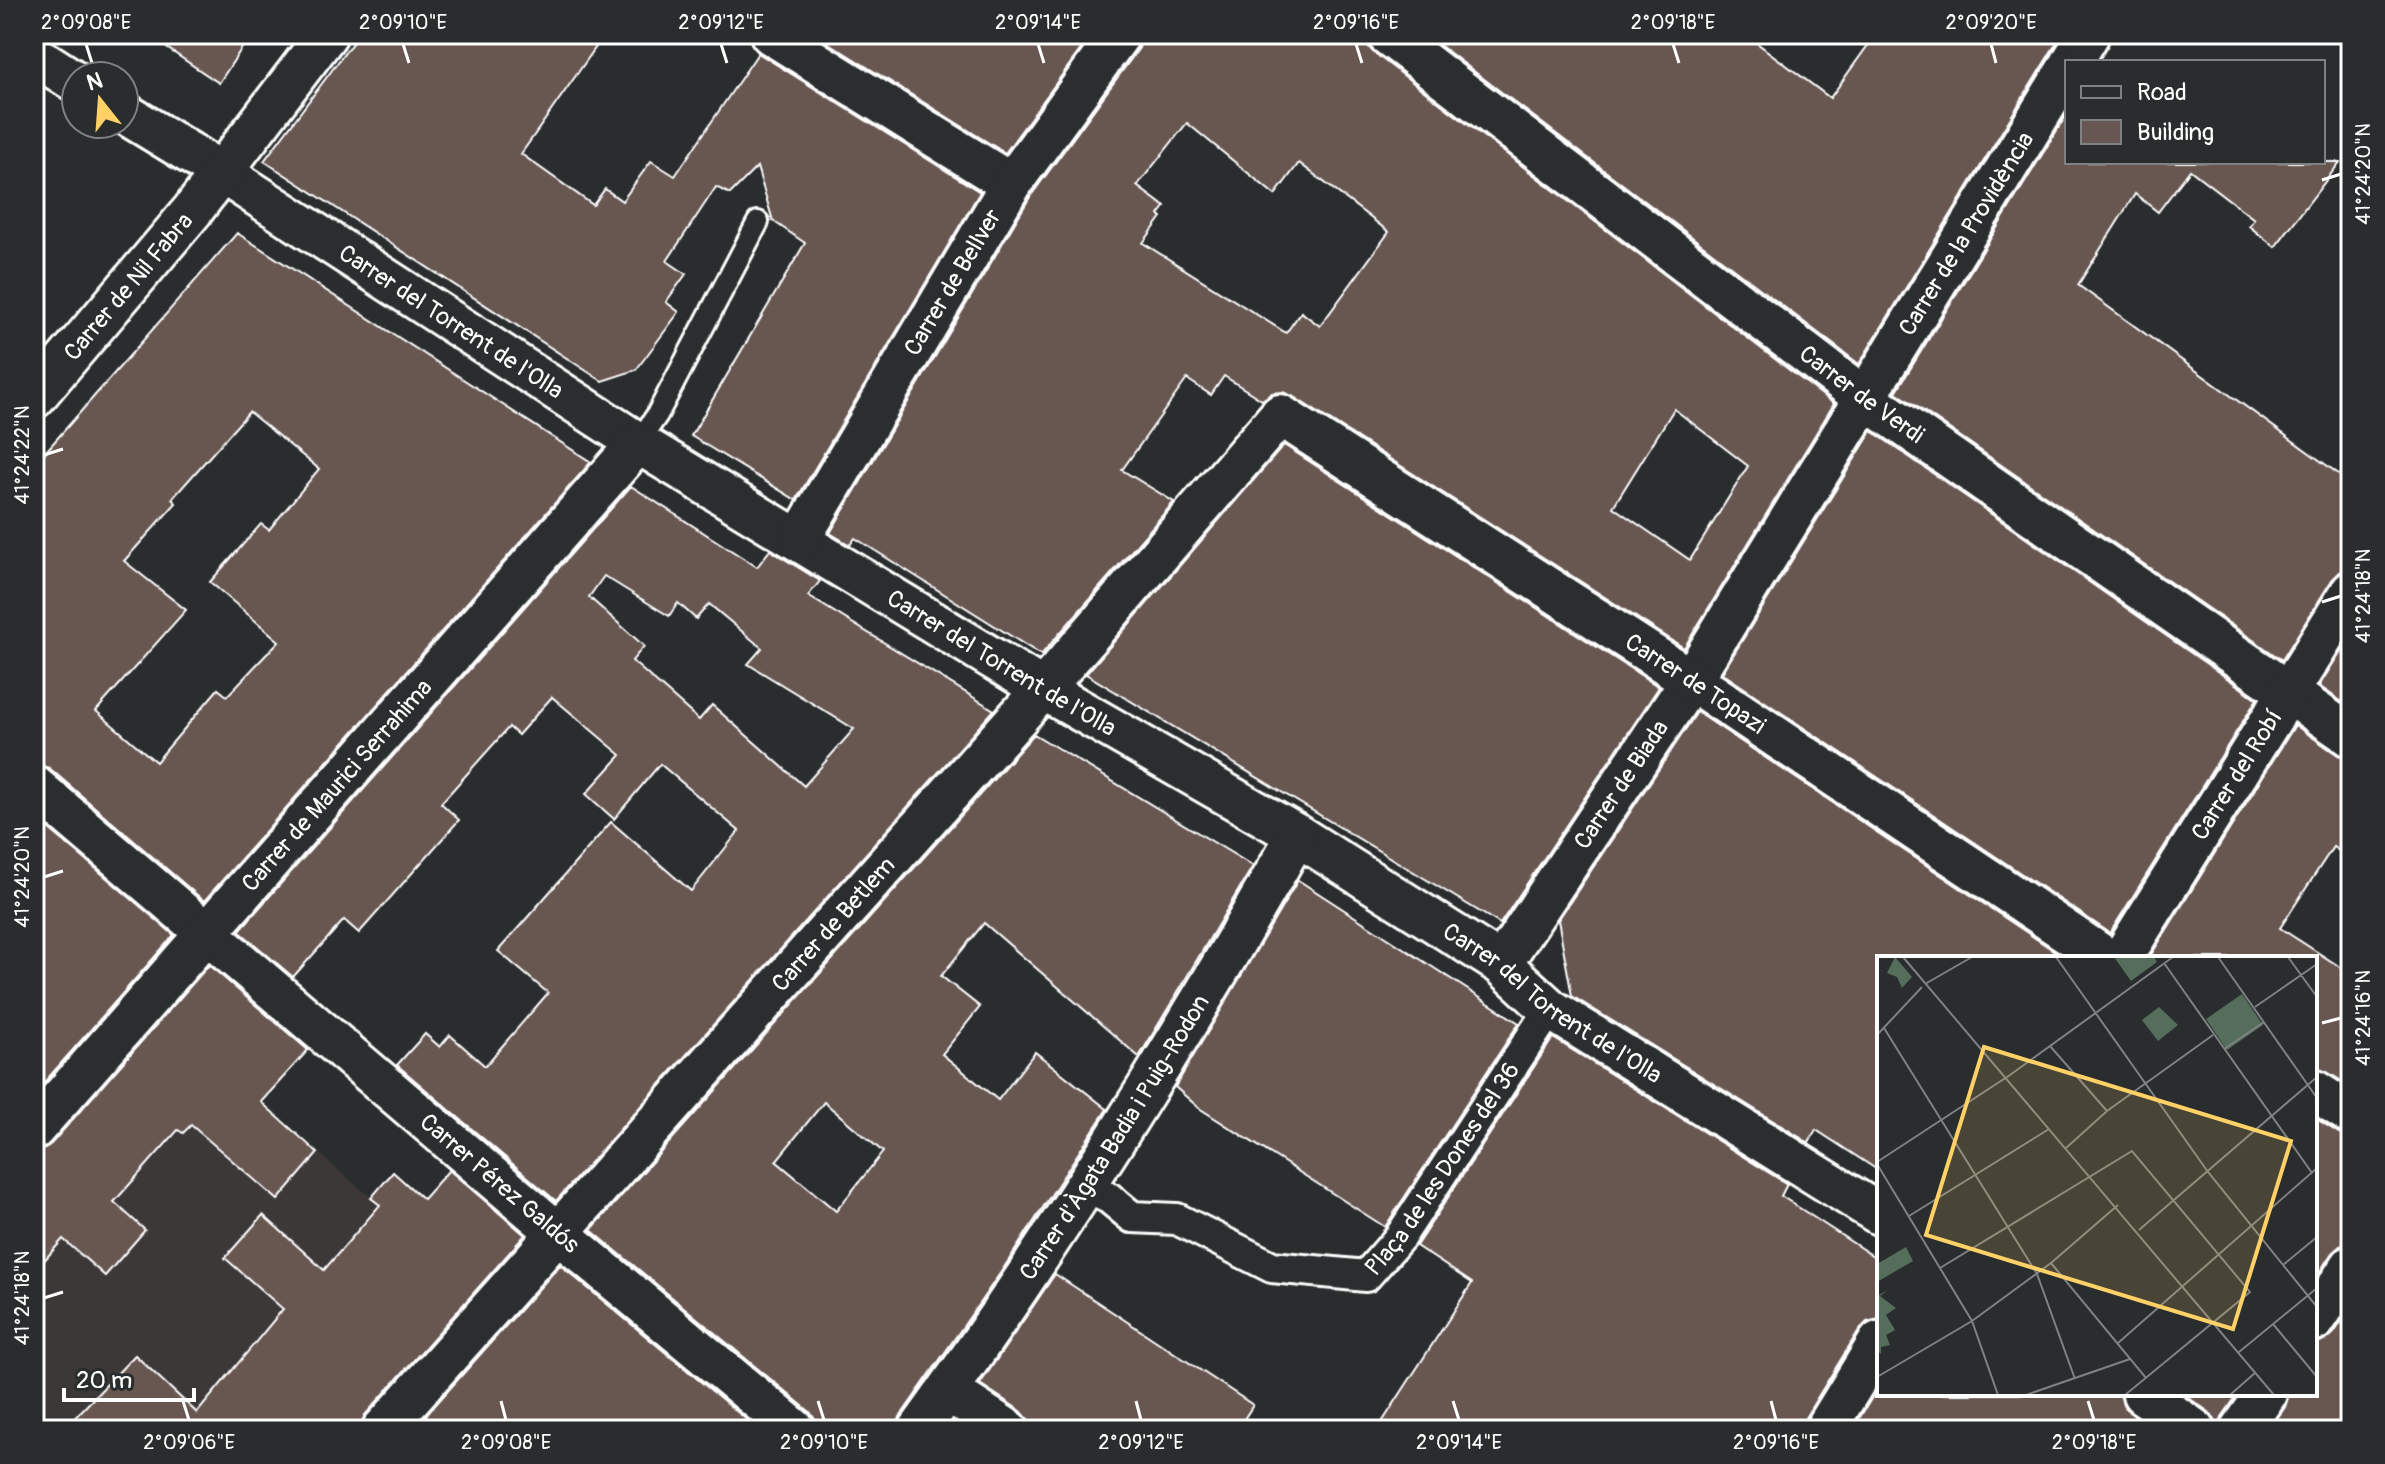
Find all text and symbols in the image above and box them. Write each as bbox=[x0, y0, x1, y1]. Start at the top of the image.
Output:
text: 2°09'08"E bbox=[41, 10, 131, 35]
text: 2°09'10"E bbox=[359, 10, 447, 35]
text: 2°09'12"E bbox=[678, 10, 764, 35]
text: 2°09'14"E bbox=[995, 10, 1081, 35]
text: 2°09'16"E bbox=[1313, 10, 1399, 35]
text: 2°09'18"E bbox=[1631, 10, 1715, 35]
text: 2°09'20"E bbox=[1945, 10, 2037, 35]
north arrow bbox=[60, 60, 140, 140]
legend bbox=[2065, 60, 2325, 164]
text: N bbox=[83, 66, 106, 97]
text: Road bbox=[2137, 78, 2187, 107]
text: Building bbox=[2137, 118, 2214, 147]
text: 41°24'20"N bbox=[2351, 123, 2376, 225]
street label: Carrer de la Providència bbox=[1892, 126, 2040, 341]
street label: Carrer de Bellver bbox=[898, 203, 1008, 361]
street label: Carrer de Nil Fabra bbox=[58, 207, 199, 366]
street label: Carrer del Torrent de l'Olla bbox=[333, 238, 569, 405]
street label: Carrer de Verdi bbox=[1794, 339, 1930, 450]
text: 41°24'22"N bbox=[10, 406, 35, 504]
text: 41°24'18"N bbox=[2351, 549, 2376, 643]
street label: Carrer del Torrent de l'Olla bbox=[882, 583, 1122, 743]
street label: Carrer de Topazi bbox=[1620, 627, 1771, 740]
street label: Carrer de Maurici Serrahima bbox=[235, 673, 438, 898]
street label: Carrer del Robí bbox=[2185, 704, 2288, 845]
street label: Carrer de Biada bbox=[1568, 714, 1675, 855]
text: 41°24'20"N bbox=[10, 826, 35, 928]
street label: Carrer de Betlem bbox=[766, 851, 901, 998]
street label: Carrer del Torrent de l'Olla bbox=[1437, 916, 1667, 1090]
inset map bbox=[1877, 956, 2317, 1396]
text: 41°24'16"N bbox=[2351, 970, 2376, 1066]
street label: Carrer d'Àgata Badia i Puig-Rodon bbox=[1013, 989, 1215, 1286]
street label: Plaça de les Dones del 36 bbox=[1359, 1056, 1526, 1281]
street label: Carrer Pérez Galdós bbox=[414, 1107, 586, 1259]
text: 41°24'18"N bbox=[10, 1251, 35, 1345]
scale bar bbox=[64, 1352, 194, 1402]
text: 20 m bbox=[76, 1366, 132, 1395]
text: 2°09'06"E bbox=[143, 1430, 235, 1455]
text: 2°09'08"E bbox=[461, 1430, 551, 1455]
text: 2°09'10"E bbox=[780, 1430, 868, 1455]
text: 2°09'12"E bbox=[1098, 1430, 1184, 1455]
text: 2°09'14"E bbox=[1416, 1430, 1502, 1455]
text: 2°09'16"E bbox=[1733, 1430, 1819, 1455]
text: 2°09'18"E bbox=[2052, 1430, 2136, 1455]

